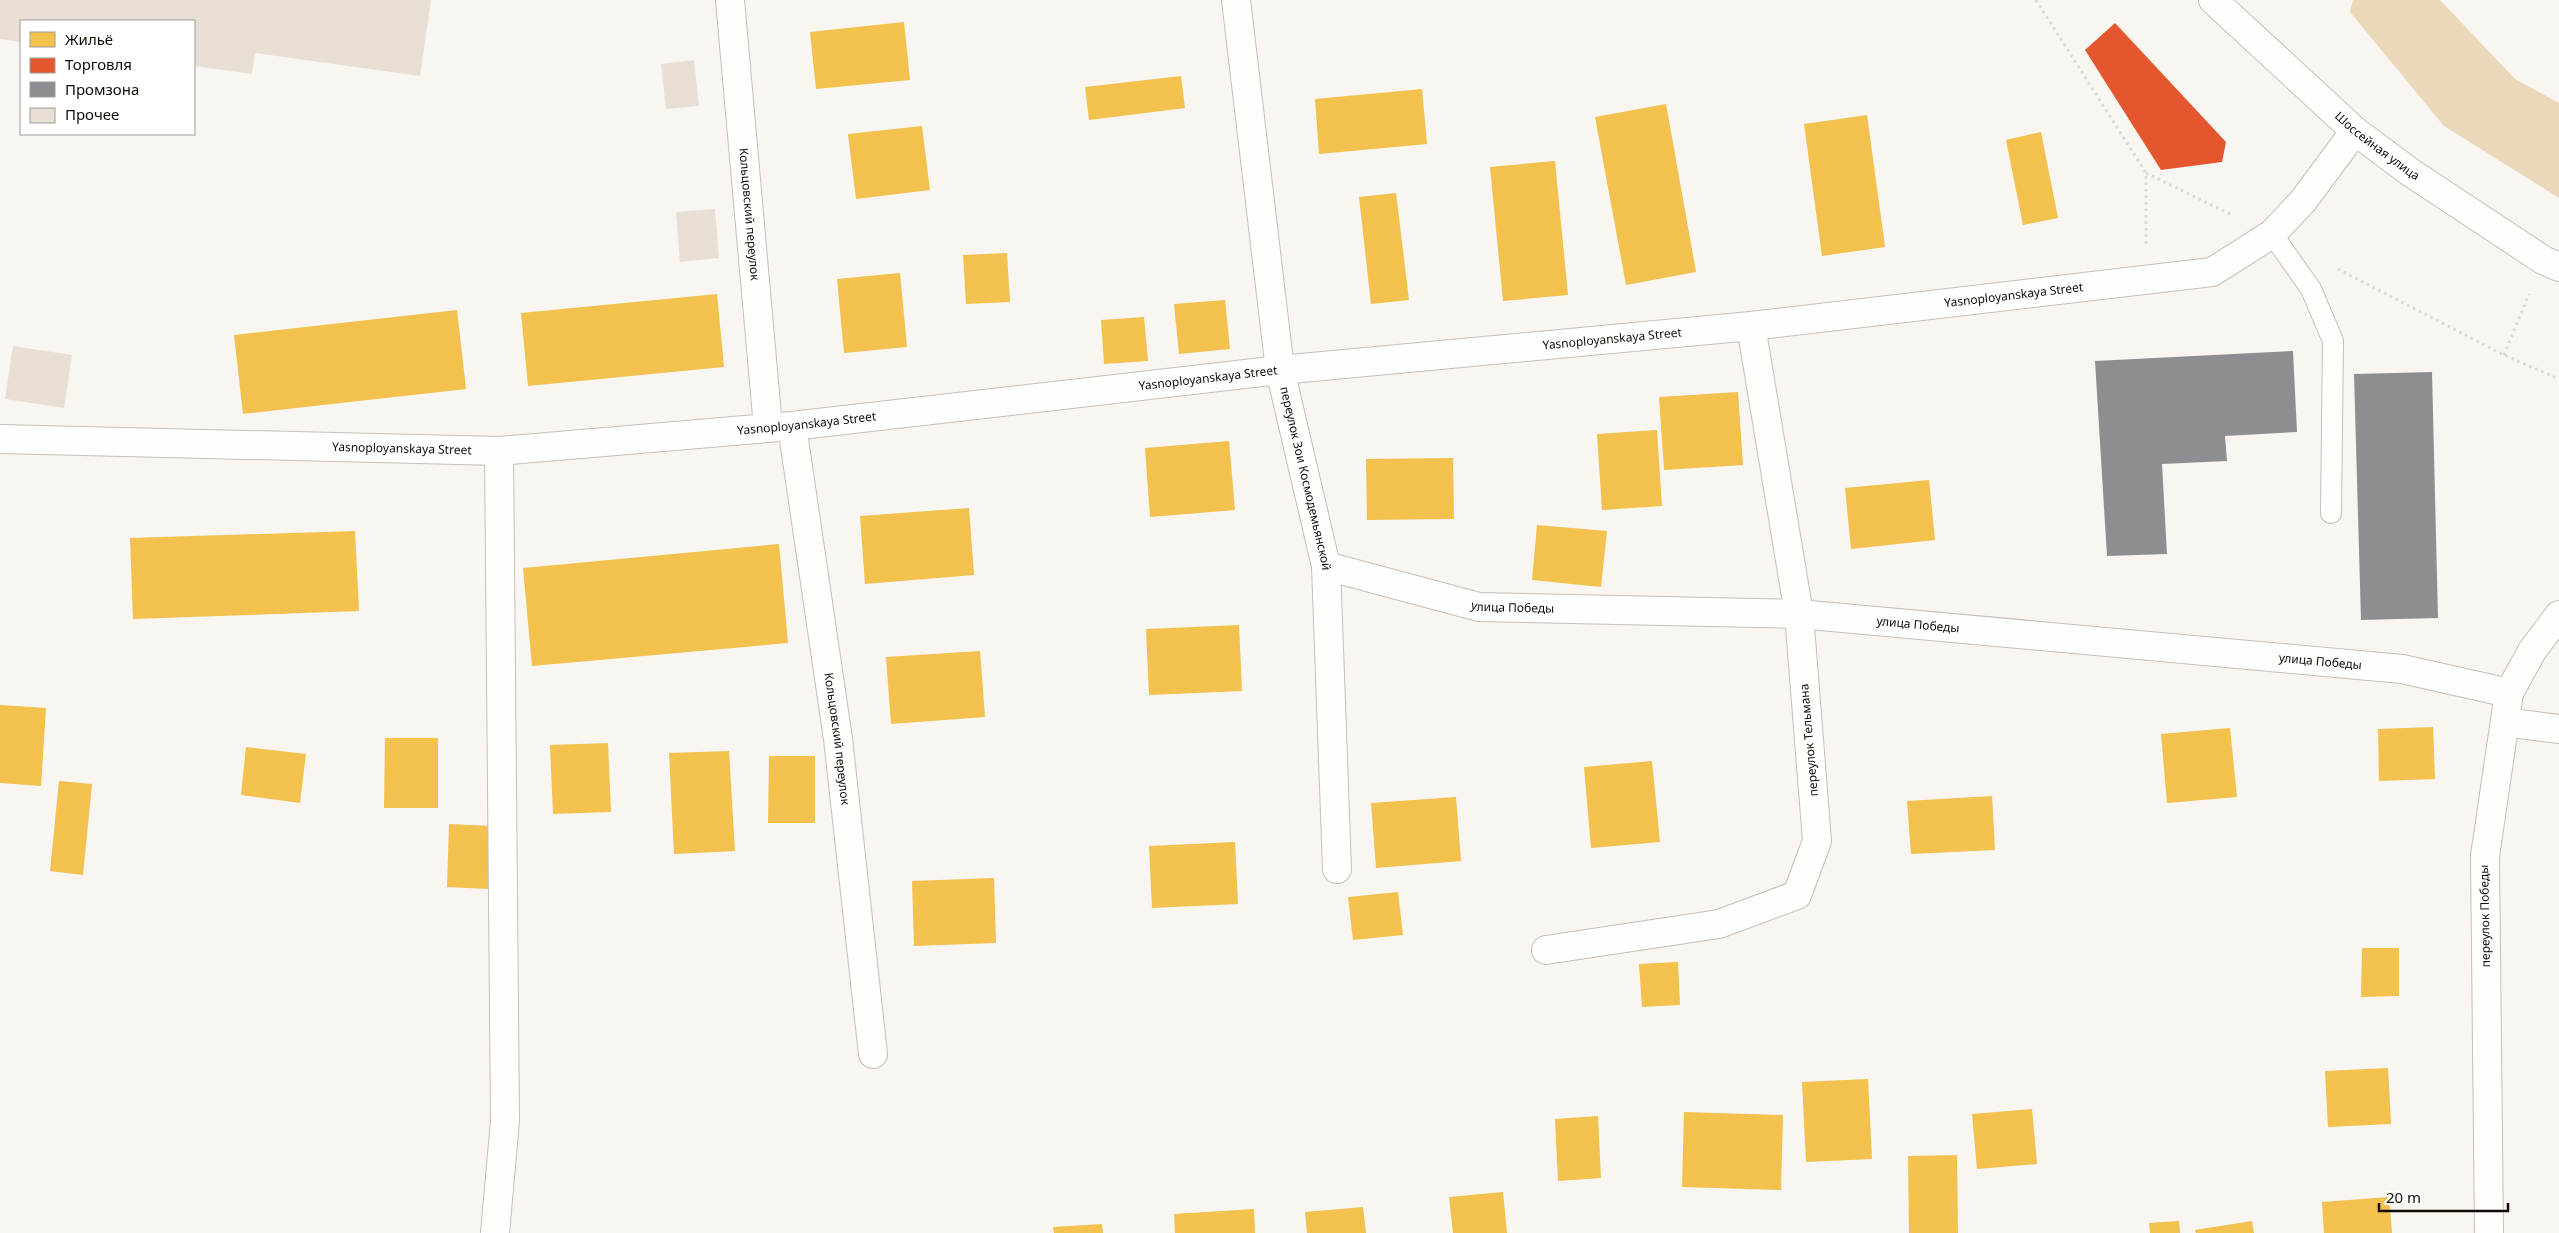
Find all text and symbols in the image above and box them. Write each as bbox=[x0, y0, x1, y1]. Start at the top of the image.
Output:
legend bbox=[20, 20, 195, 135]
text: Жильё bbox=[65, 29, 113, 49]
text: Торговля bbox=[65, 54, 132, 74]
text: Промзона bbox=[65, 79, 139, 99]
text: Прочее bbox=[65, 104, 119, 124]
street label: Шоссейная улица bbox=[2331, 107, 2423, 184]
street label: Кольцовский переулок bbox=[735, 147, 764, 282]
street label: Yasnoployanskaya Street bbox=[1943, 278, 2085, 311]
street label: Yasnoployanskaya Street bbox=[1542, 323, 1683, 353]
street label: Yasnoployanskaya Street bbox=[1138, 361, 1279, 394]
street label: переулок Зои Космодемьянской bbox=[1276, 385, 1335, 571]
street label: Yasnoployanskaya Street bbox=[736, 407, 878, 439]
street label: Yasnoployanskaya Street bbox=[332, 438, 473, 458]
street label: улица Победы bbox=[1469, 596, 1554, 617]
street label: улица Победы bbox=[1876, 612, 1960, 637]
street label: улица Победы bbox=[2278, 649, 2363, 673]
street label: Кольцовский переулок bbox=[820, 671, 854, 806]
street label: переулок Тельмана bbox=[1795, 683, 1822, 797]
street label: переулок Победы bbox=[2475, 865, 2494, 967]
scale bar bbox=[2379, 1180, 2508, 1212]
text: 20 m bbox=[2386, 1187, 2421, 1207]

